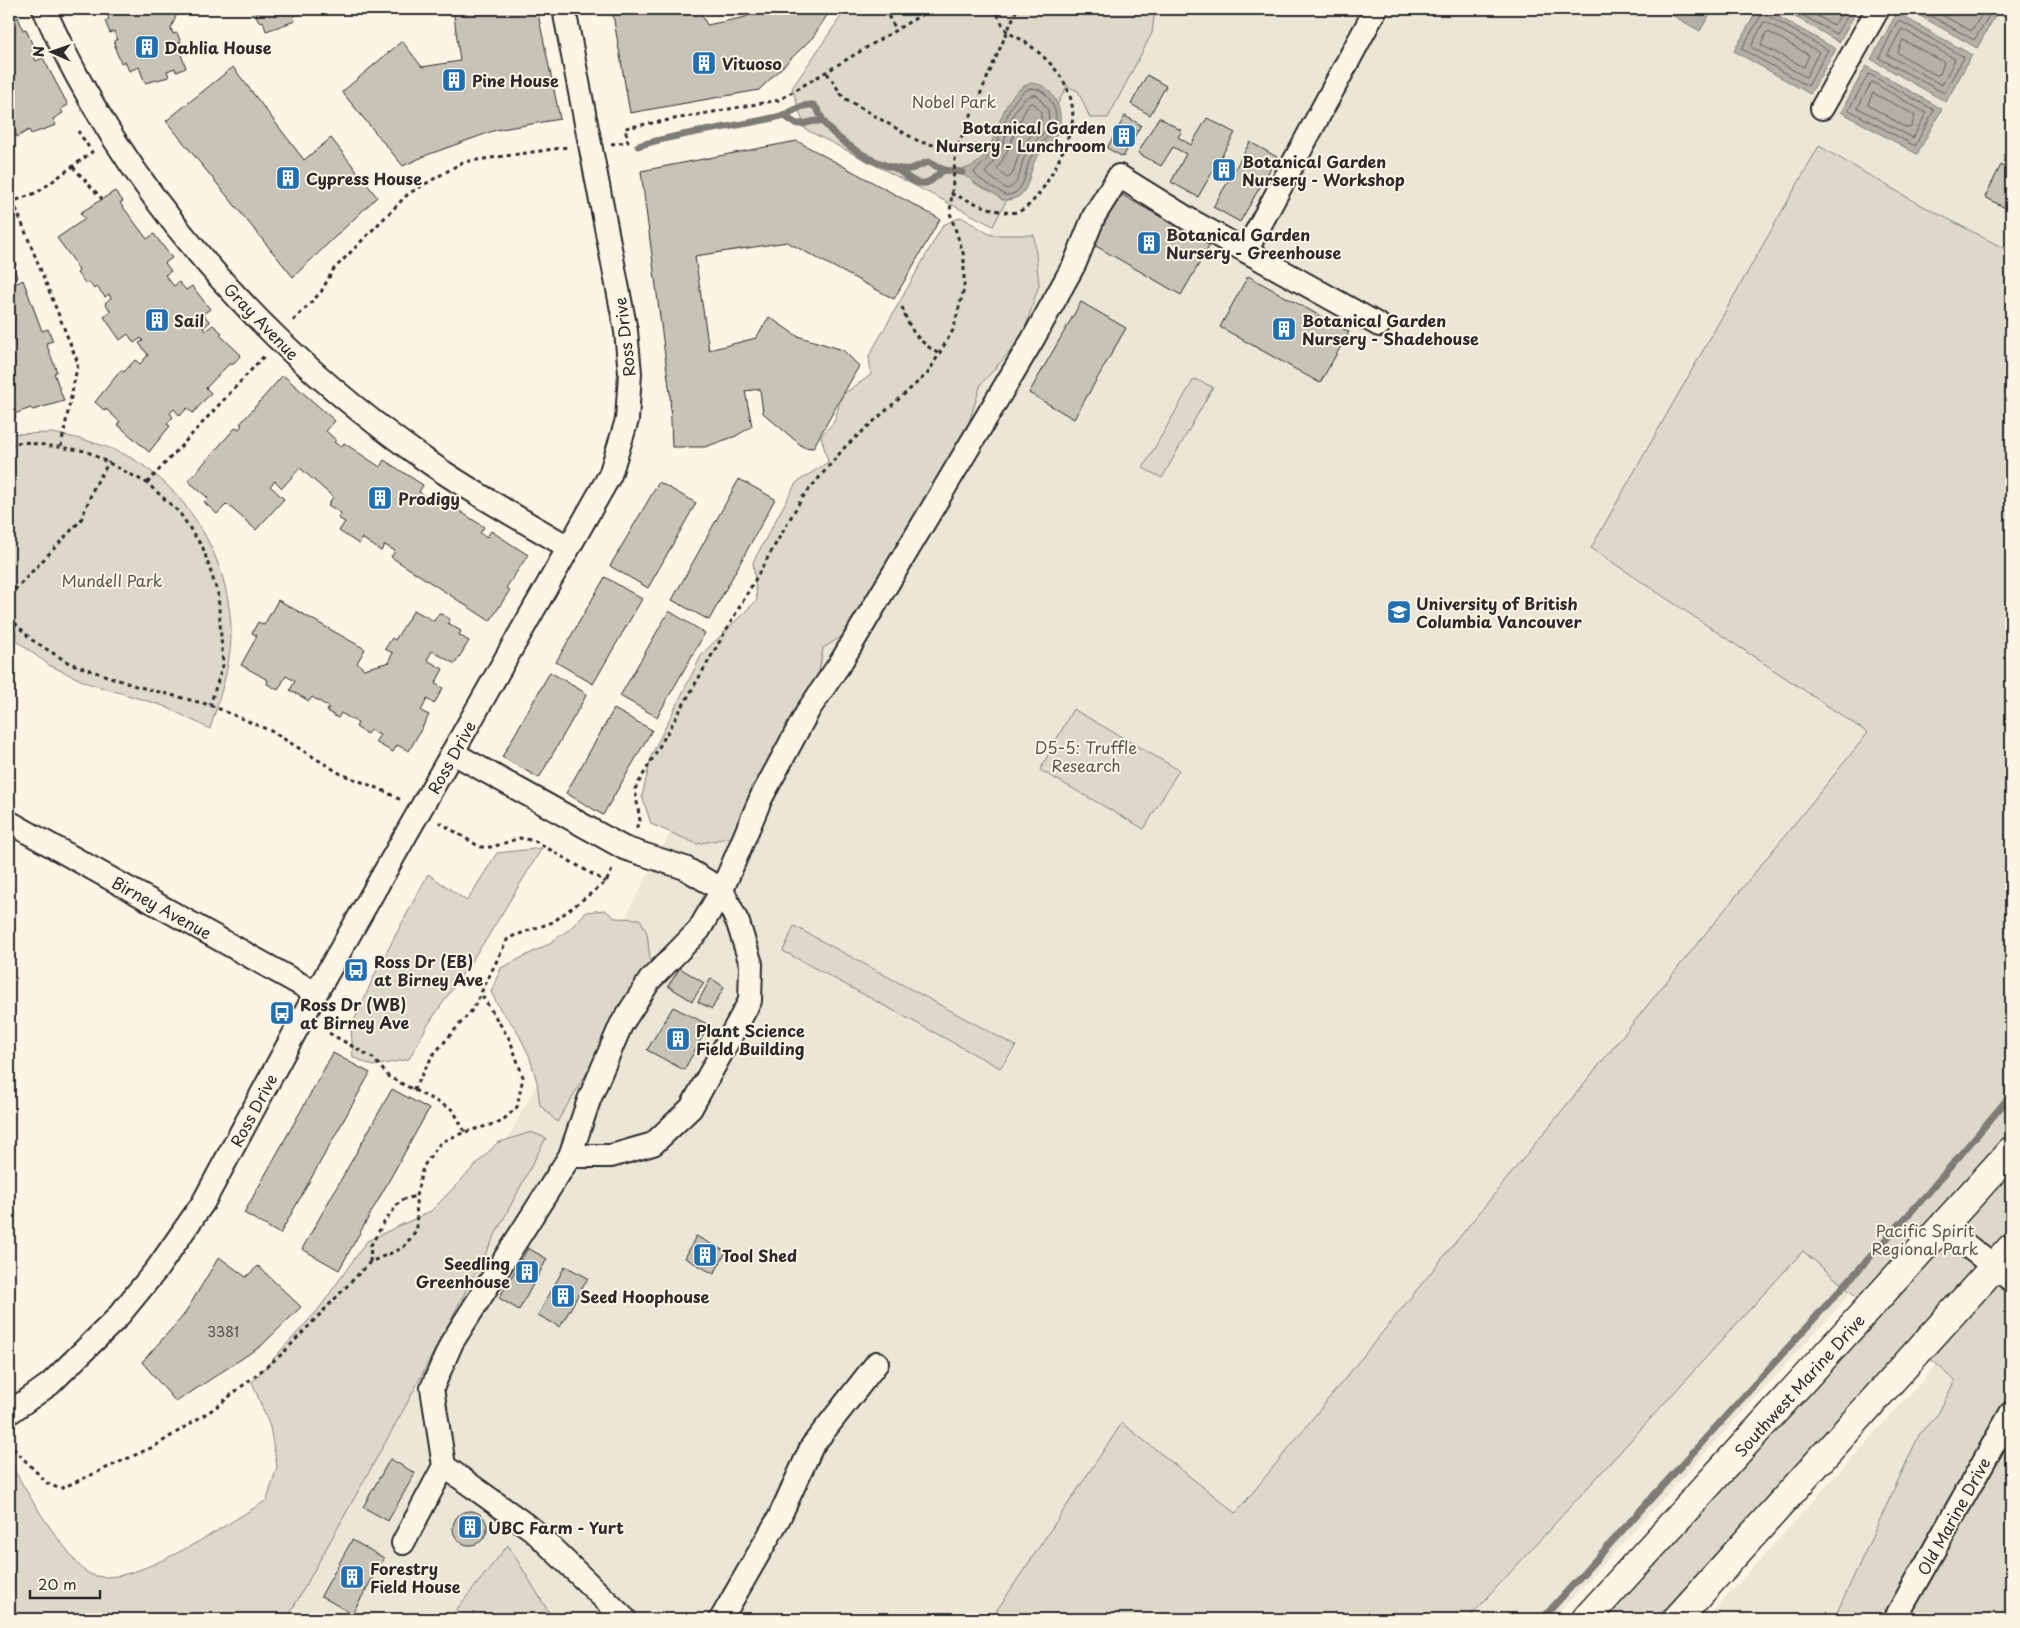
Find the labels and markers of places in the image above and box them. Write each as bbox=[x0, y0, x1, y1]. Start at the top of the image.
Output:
building icon: Dahlia House bbox=[134, 34, 160, 60]
place label: Dahlia House bbox=[164, 35, 272, 59]
building icon: Vituoso bbox=[691, 50, 717, 76]
place label: Vituoso bbox=[722, 51, 782, 75]
building icon: Pine House bbox=[441, 67, 467, 93]
place label: Pine House bbox=[472, 68, 559, 92]
place label: Botanical Garden Nursery - Lunchroom bbox=[936, 115, 1106, 157]
building icon: Botanical Garden Nursery - Lunchroom bbox=[1111, 123, 1137, 149]
place label: Botanical Garden Nursery - Workshop bbox=[1242, 149, 1405, 191]
building icon: Botanical Garden Nursery - Workshop bbox=[1211, 157, 1237, 183]
building icon: Cypress House bbox=[275, 165, 301, 191]
place label: Cypress House bbox=[306, 166, 422, 190]
place label: Botanical Garden Nursery - Greenhouse bbox=[1166, 222, 1341, 264]
building icon: Botanical Garden Nursery - Greenhouse bbox=[1136, 230, 1162, 256]
building icon: Sail bbox=[144, 307, 170, 333]
place label: Sail bbox=[174, 308, 204, 332]
place label: Botanical Garden Nursery - Shadehouse bbox=[1302, 308, 1479, 350]
building icon: Botanical Garden Nursery - Shadehouse bbox=[1271, 316, 1297, 342]
building icon: Prodigy bbox=[367, 485, 393, 511]
place label: Prodigy bbox=[398, 486, 460, 510]
place label: University of British Columbia Vancouver bbox=[1416, 591, 1583, 633]
school or university icon: University of British Columbia Vancouver bbox=[1386, 599, 1412, 625]
place label: Ross Dr (EB) at Birney Ave bbox=[374, 949, 484, 991]
bus stop icon: Ross Dr (EB) at Birney Ave bbox=[343, 957, 369, 983]
place label: Ross Dr (WB) at Birney Ave bbox=[300, 992, 410, 1034]
bus stop icon: Ross Dr (WB) at Birney Ave bbox=[269, 1000, 295, 1026]
place label: Plant Science Field Building bbox=[696, 1018, 805, 1060]
building icon: Plant Science Field Building bbox=[665, 1026, 691, 1052]
building icon: Tool Shed bbox=[692, 1242, 718, 1268]
place label: Tool Shed bbox=[722, 1243, 797, 1267]
place label: Seedling Greenhouse bbox=[416, 1251, 510, 1293]
building icon: Seedling Greenhouse bbox=[514, 1259, 540, 1285]
building icon: Seed Hoophouse bbox=[550, 1283, 576, 1309]
place label: Seed Hoophouse bbox=[580, 1284, 710, 1308]
building icon: UBC Farm - Yurt bbox=[457, 1514, 483, 1540]
place label: UBC Farm - Yurt bbox=[488, 1515, 624, 1539]
place label: Forestry Field House bbox=[370, 1556, 461, 1598]
building icon: Forestry Field House bbox=[339, 1564, 365, 1590]

